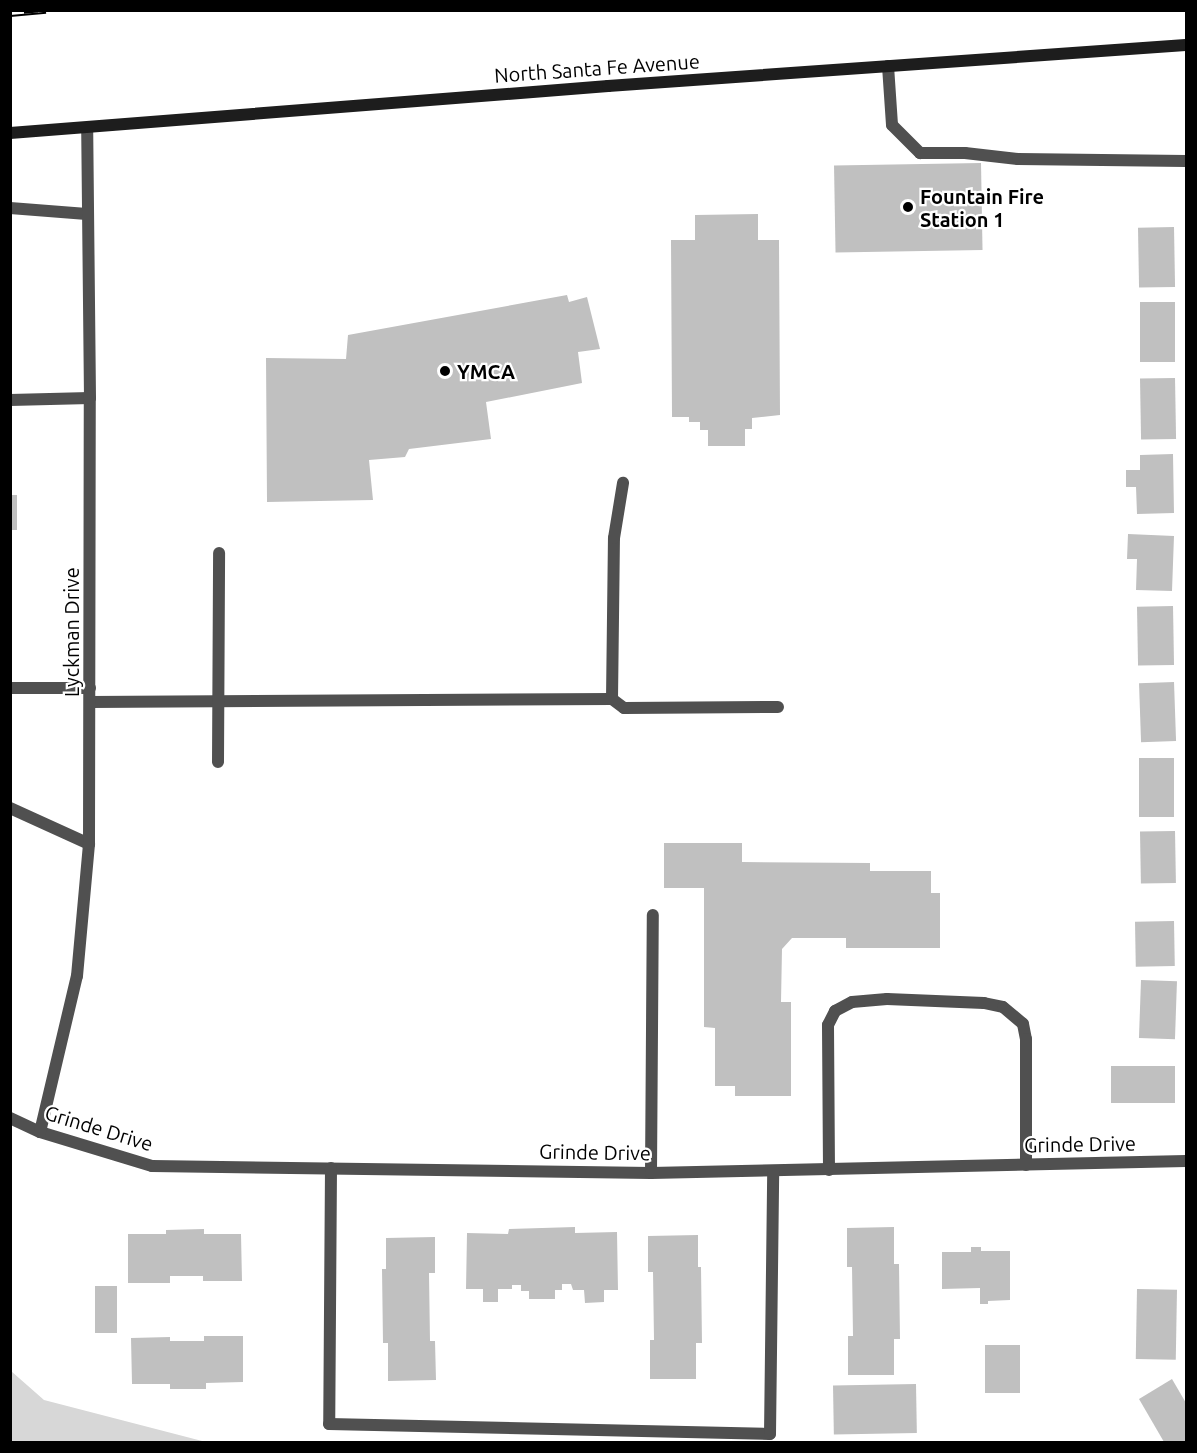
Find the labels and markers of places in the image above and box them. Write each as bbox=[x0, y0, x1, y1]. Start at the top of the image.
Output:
place label: Fountain Fire Station 1 bbox=[920, 184, 1044, 231]
marker: Fountain Fire Station 1 bbox=[901, 200, 915, 214]
place label: YMCA bbox=[457, 359, 515, 383]
marker: YMCA bbox=[438, 364, 452, 378]

